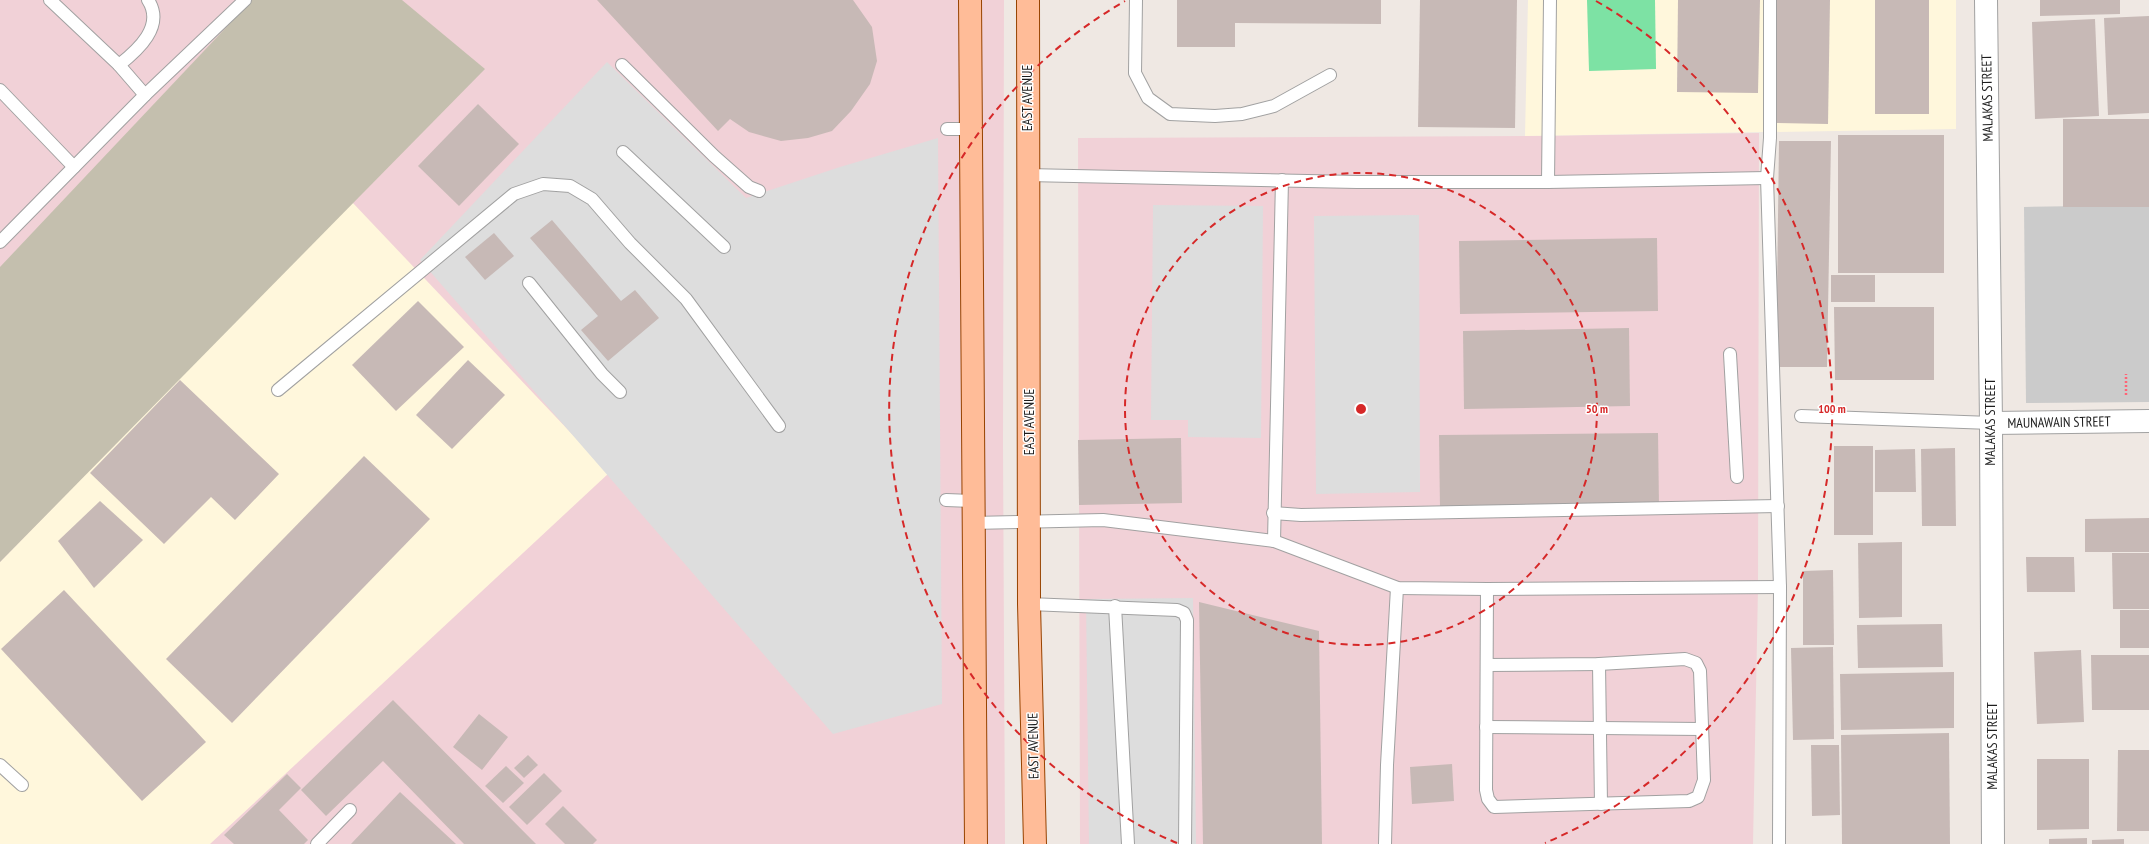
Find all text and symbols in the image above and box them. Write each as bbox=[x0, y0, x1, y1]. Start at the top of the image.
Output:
street label: MALAKAS STREET bbox=[1977, 53, 1997, 142]
street label: EAST AVENUE bbox=[1018, 65, 1036, 131]
street label: MALAKAS STREET bbox=[1981, 378, 1999, 466]
street label: EAST AVENUE bbox=[1020, 389, 1038, 455]
text: 50 m bbox=[1586, 401, 1608, 416]
text: 100 m bbox=[1818, 401, 1846, 416]
centre of rings bbox=[1354, 402, 1368, 416]
street label: MAUNAWAIN STREET bbox=[2007, 412, 2112, 432]
street label: MALAKAS STREET bbox=[1983, 702, 2001, 790]
street label: EAST AVENUE bbox=[1023, 713, 1043, 779]

